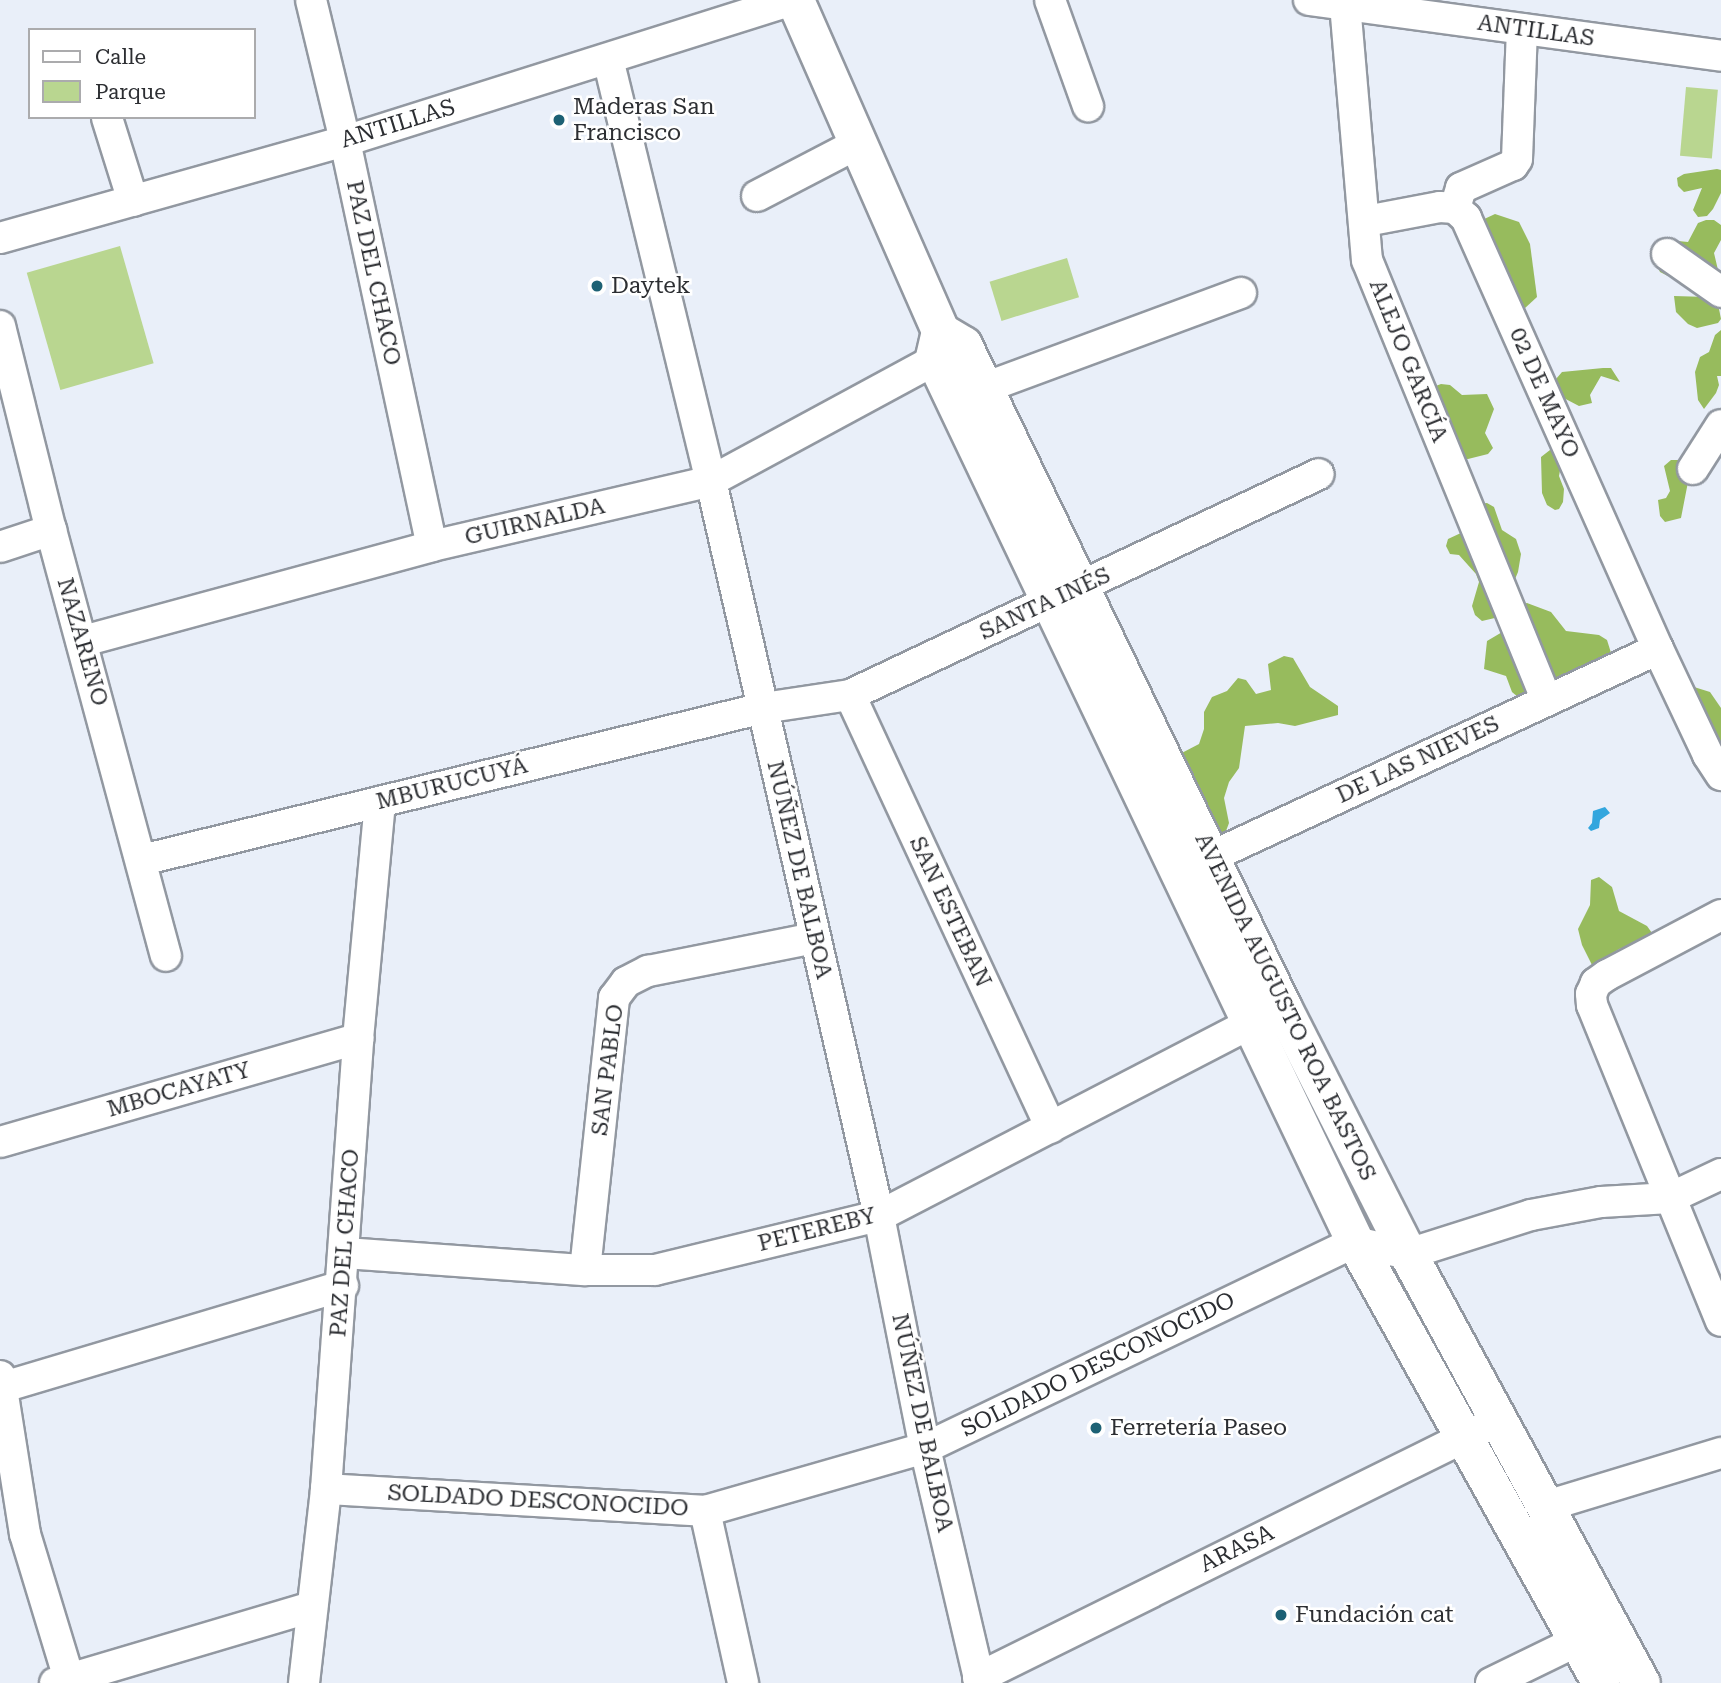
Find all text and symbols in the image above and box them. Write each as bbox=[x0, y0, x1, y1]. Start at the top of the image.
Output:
street label: ANTILLAS bbox=[1476, 9, 1596, 53]
legend bbox=[28, 28, 256, 119]
text: Calle bbox=[95, 45, 146, 69]
text: Parque bbox=[95, 80, 166, 104]
place label: Maderas San Francisco bbox=[573, 93, 714, 147]
street label: ANTILLAS bbox=[338, 94, 458, 154]
marker: Maderas San Francisco bbox=[551, 112, 567, 128]
street label: PAZ DEL CHACO bbox=[340, 178, 406, 368]
place label: Daytek bbox=[611, 272, 690, 300]
street label: ALEJO GARCÍA bbox=[1363, 276, 1453, 446]
marker: Daytek bbox=[589, 278, 605, 294]
street label: 02 DE MAYO bbox=[1503, 324, 1585, 462]
street label: GUIRNALDA bbox=[462, 492, 608, 552]
street label: SANTA INÉS bbox=[975, 562, 1115, 646]
street label: NAZARENO bbox=[51, 575, 113, 709]
street label: DE LAS NIEVES bbox=[1332, 710, 1504, 810]
street label: MBURUCUYÁ bbox=[373, 752, 531, 816]
street label: NÚÑEZ DE BALBOA bbox=[760, 758, 838, 982]
street label: AVENIDA AUGUSTO ROA BASTOS bbox=[1189, 829, 1381, 1185]
street label: SAN ESTEBAN bbox=[903, 832, 997, 992]
street label: SAN PABLO bbox=[586, 1003, 630, 1137]
street label: MBOCAYATY bbox=[104, 1056, 254, 1124]
street label: PAZ DEL CHACO bbox=[325, 1148, 365, 1338]
street label: PETEREBY bbox=[755, 1202, 879, 1258]
street label: SOLDADO DESCONOCIDO bbox=[957, 1287, 1239, 1443]
street label: NÚÑEZ DE BALBOA bbox=[885, 1311, 959, 1535]
place label: Ferretería Paseo bbox=[1110, 1414, 1287, 1442]
marker: Ferretería Paseo bbox=[1088, 1420, 1104, 1436]
street label: SOLDADO DESCONOCIDO bbox=[387, 1479, 689, 1523]
street label: ARASA bbox=[1195, 1519, 1279, 1579]
place label: Fundación cat bbox=[1295, 1601, 1454, 1629]
marker: Fundación cat bbox=[1273, 1607, 1289, 1623]

